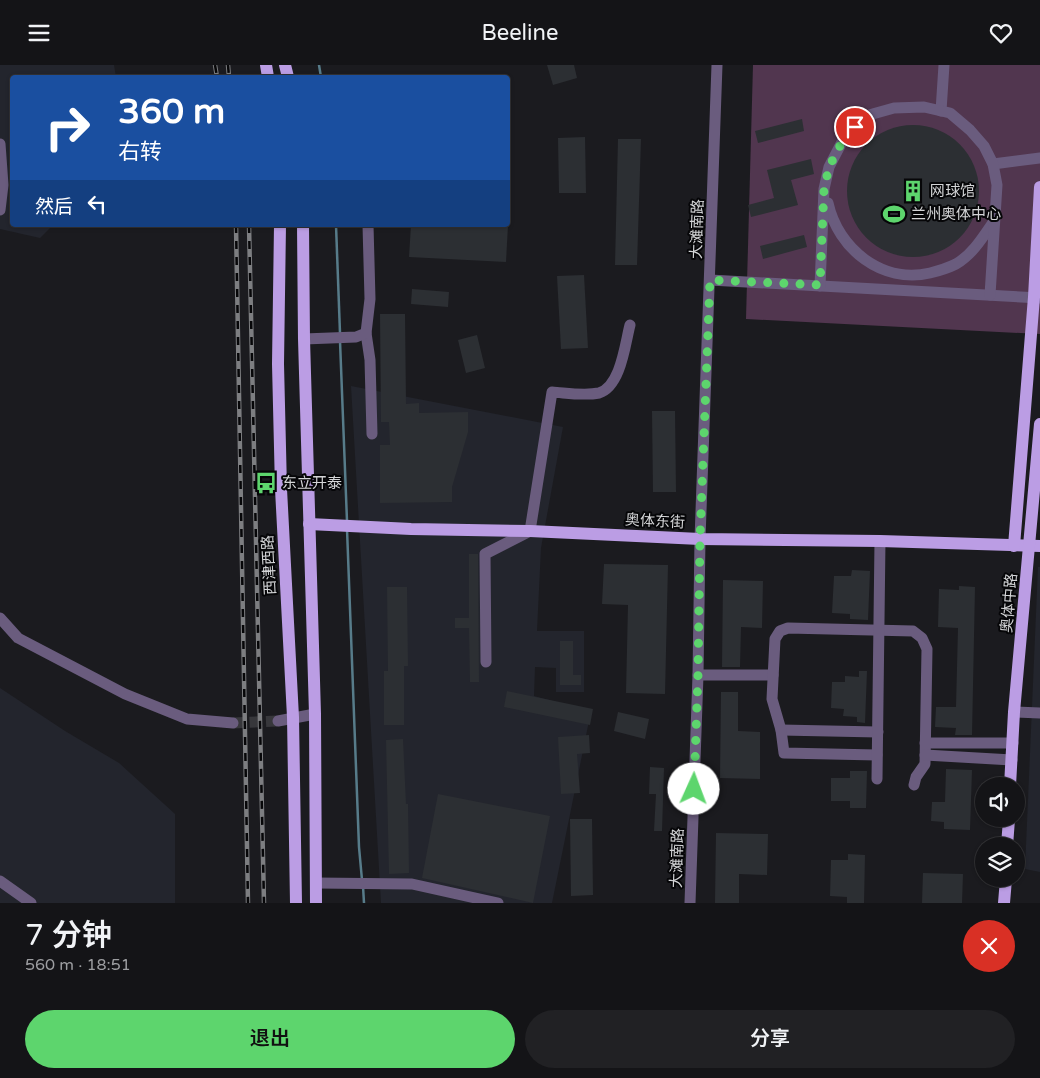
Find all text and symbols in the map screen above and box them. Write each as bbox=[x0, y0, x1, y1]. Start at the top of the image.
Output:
icon: menu bbox=[25, 19, 53, 47]
icon: heart bbox=[987, 19, 1015, 47]
text: Beeline bbox=[482, 20, 558, 46]
text: 360 m bbox=[118, 91, 225, 133]
icon: right bbox=[35, 95, 100, 160]
pin bbox=[834, 106, 876, 148]
icon: arrive bbox=[841, 113, 869, 141]
text: 右转 bbox=[118, 139, 162, 165]
building icon: 网球馆 bbox=[900, 178, 926, 204]
place label: 网球馆 bbox=[930, 182, 975, 200]
icon: left bbox=[83, 190, 111, 218]
text: 然后 bbox=[35, 196, 73, 218]
street label: 大滩南路 bbox=[687, 199, 707, 259]
sports icon: 兰州奥体中心 bbox=[881, 201, 907, 227]
place label: 兰州奥体中心 bbox=[911, 205, 1001, 223]
bus stop icon: 东立开泰 bbox=[253, 470, 279, 496]
place label: 东立开泰 bbox=[282, 474, 342, 492]
street label: 奥体东街 bbox=[625, 510, 685, 532]
street label: 西津西路 bbox=[258, 535, 280, 595]
street label: 奥体中路 bbox=[997, 572, 1021, 634]
position arrow bbox=[667, 762, 719, 814]
map controls bbox=[975, 777, 1025, 887]
button: sound bbox=[975, 777, 1025, 827]
street label: 大滩南路 bbox=[667, 828, 687, 888]
button: layers bbox=[975, 837, 1025, 887]
text: 7 分钟 bbox=[25, 917, 112, 954]
button: close bbox=[963, 920, 1015, 972]
text: 560 m · 18:51 bbox=[25, 955, 131, 975]
button: 退出 bbox=[25, 1010, 515, 1068]
button: 分享 bbox=[525, 1010, 1015, 1068]

